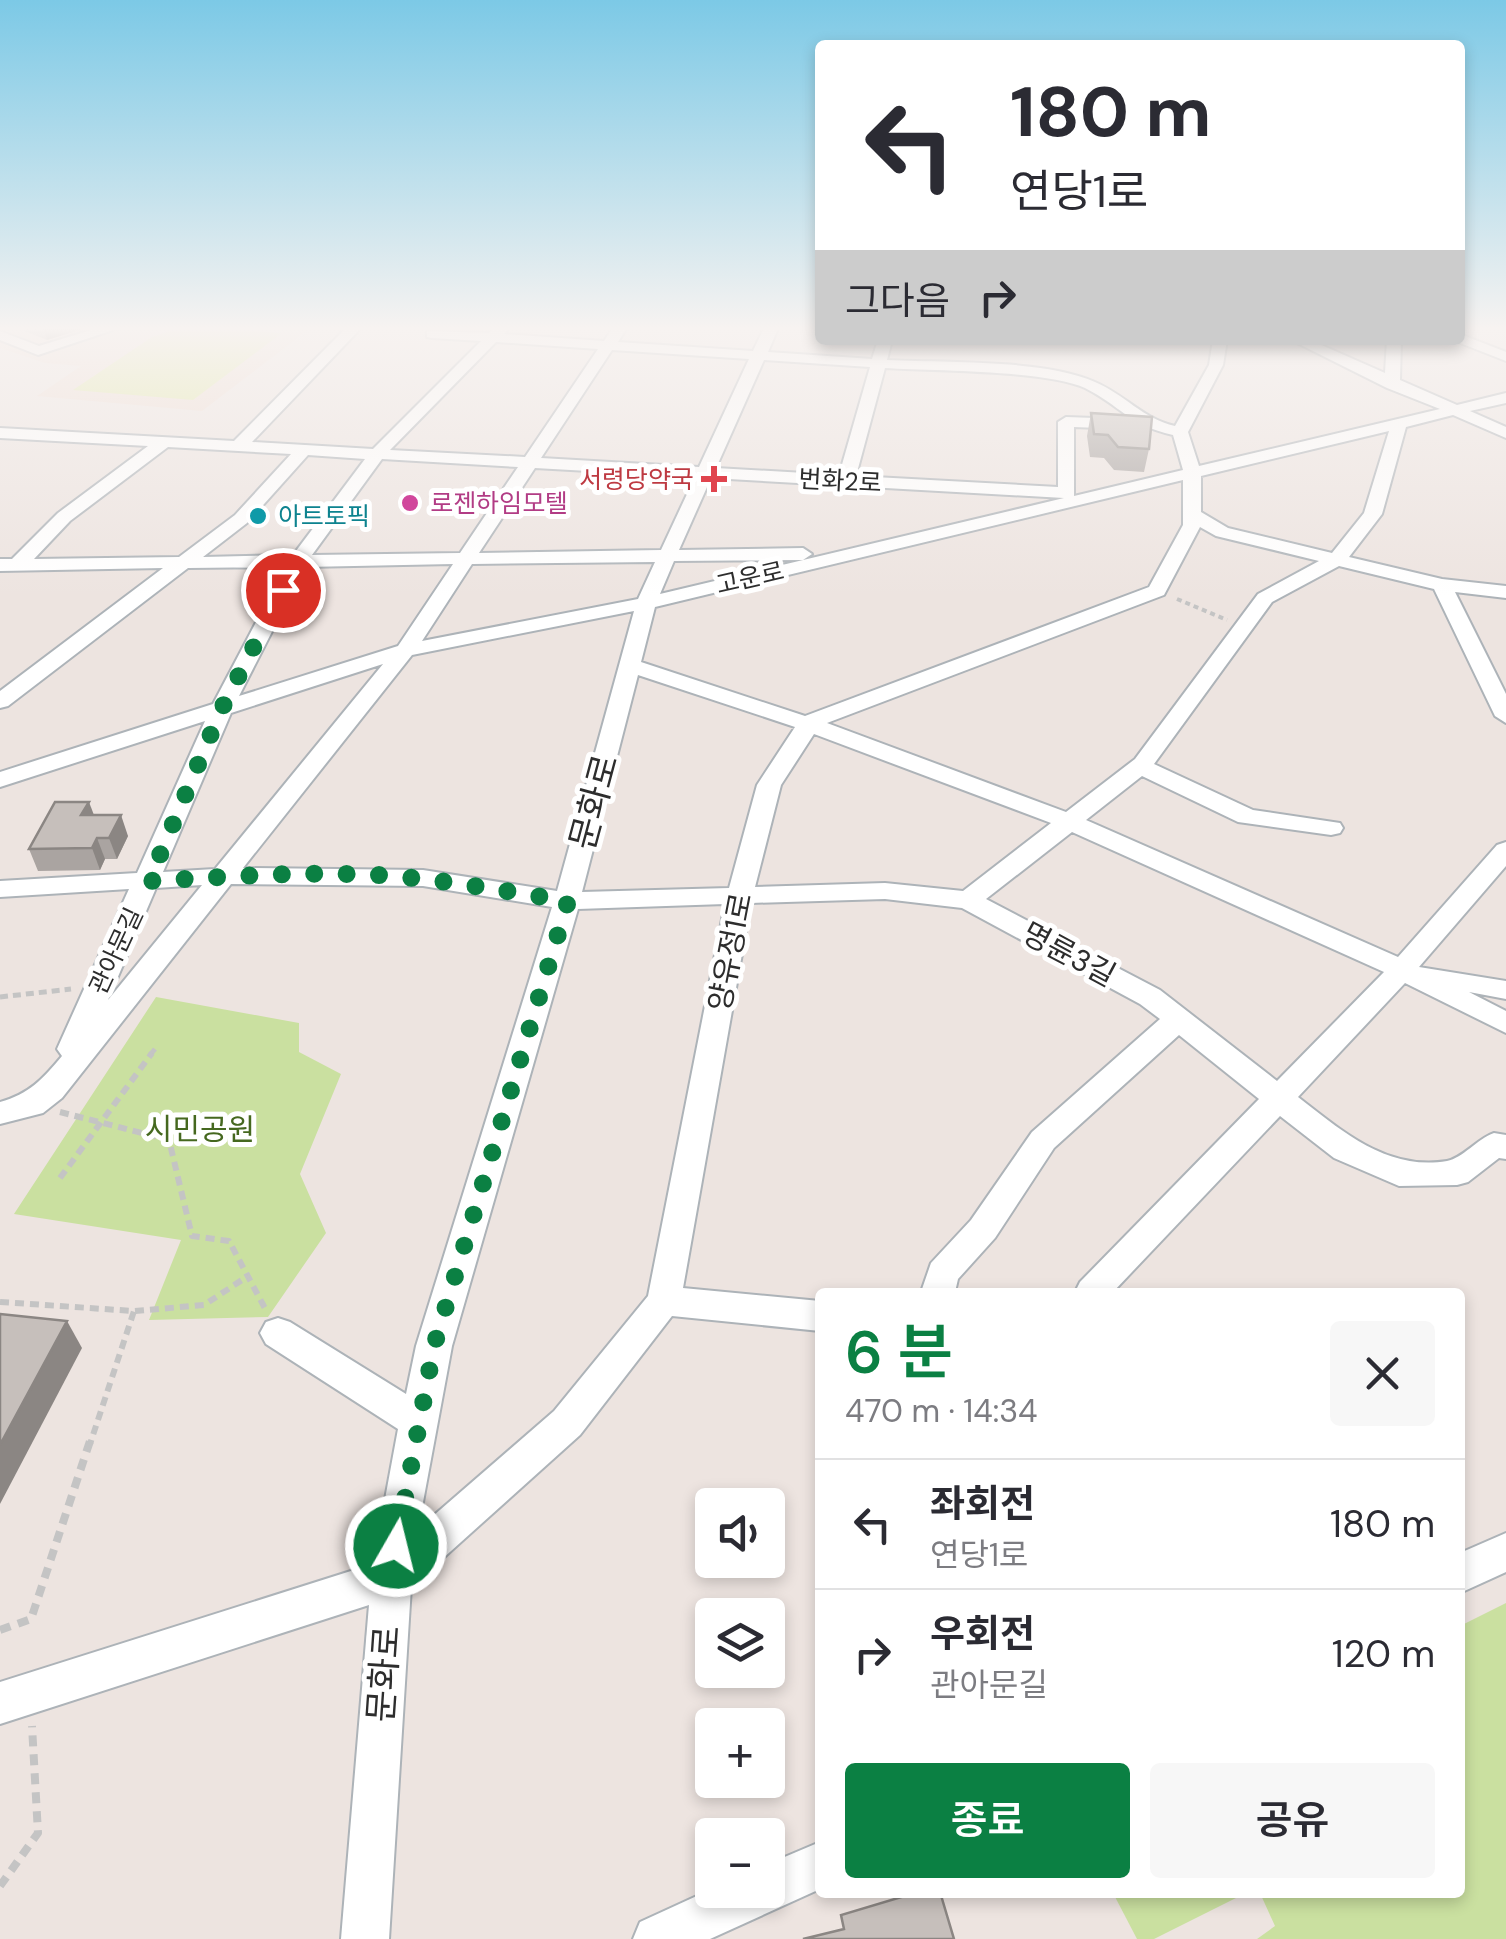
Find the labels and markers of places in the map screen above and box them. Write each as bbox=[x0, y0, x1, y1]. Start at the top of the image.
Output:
place label: 서령당약국 bbox=[579, 463, 694, 496]
marker: 서령당약국 bbox=[703, 468, 725, 490]
place label: 로젠하임모텔 bbox=[430, 487, 568, 520]
marker: 로젠하임모텔 bbox=[399, 492, 421, 514]
place label: 아트토픽 bbox=[278, 500, 370, 533]
marker: 아트토픽 bbox=[247, 505, 269, 527]
pin bbox=[241, 548, 326, 633]

